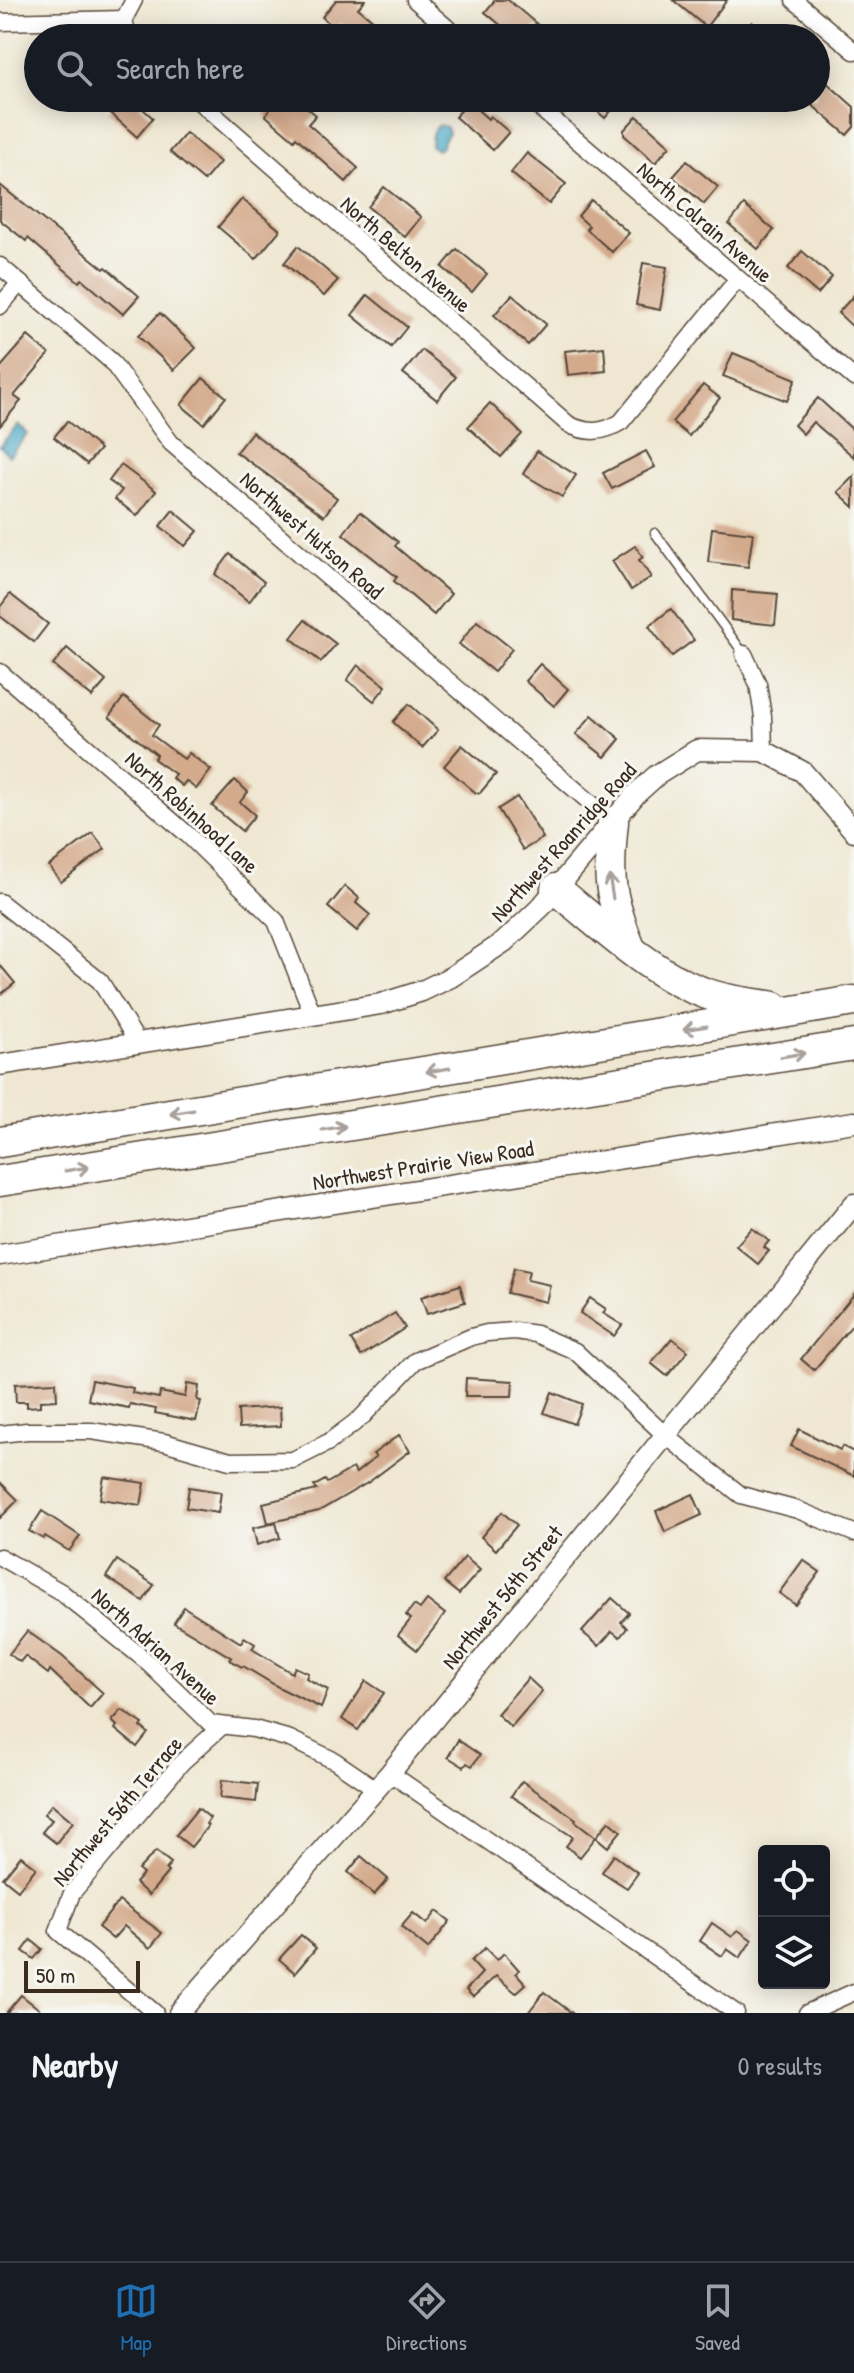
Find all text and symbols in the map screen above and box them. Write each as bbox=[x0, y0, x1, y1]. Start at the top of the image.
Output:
search box bbox=[24, 24, 830, 112]
icon: search bbox=[52, 46, 96, 90]
text: Search here bbox=[116, 48, 244, 88]
street label: North Colrain Avenue bbox=[631, 155, 779, 289]
street label: North Belton Avenue bbox=[334, 189, 478, 319]
street label: Northwest Hutson Road bbox=[234, 464, 390, 606]
street label: North Robinhood Lane bbox=[119, 744, 265, 880]
street label: Northwest Roanridge Road bbox=[483, 755, 643, 928]
one-way arrow bbox=[603, 875, 618, 901]
one-way arrow bbox=[683, 1022, 708, 1037]
one-way arrow bbox=[780, 1046, 805, 1061]
one-way arrow bbox=[426, 1064, 452, 1079]
one-way arrow bbox=[170, 1105, 195, 1120]
one-way arrow bbox=[321, 1119, 346, 1134]
street label: Northwest Prairie View Road bbox=[310, 1133, 536, 1197]
one-way arrow bbox=[64, 1160, 89, 1175]
street label: Northwest 56th Street bbox=[435, 1518, 570, 1675]
street label: North Adrian Avenue bbox=[85, 1580, 227, 1712]
street label: Northwest 56th Terrace bbox=[45, 1729, 189, 1893]
map controls bbox=[758, 1845, 830, 1989]
button: locate bbox=[758, 1845, 830, 1917]
button: layers bbox=[758, 1917, 830, 1989]
scale bar bbox=[24, 1957, 140, 1993]
text: 50 m bbox=[36, 1960, 75, 1990]
text: Nearby bbox=[32, 2042, 118, 2088]
text: 0 results bbox=[738, 2048, 822, 2083]
tab: Map bbox=[114, 2279, 158, 2357]
tab: Directions bbox=[386, 2279, 467, 2357]
tab: Saved bbox=[695, 2279, 740, 2357]

